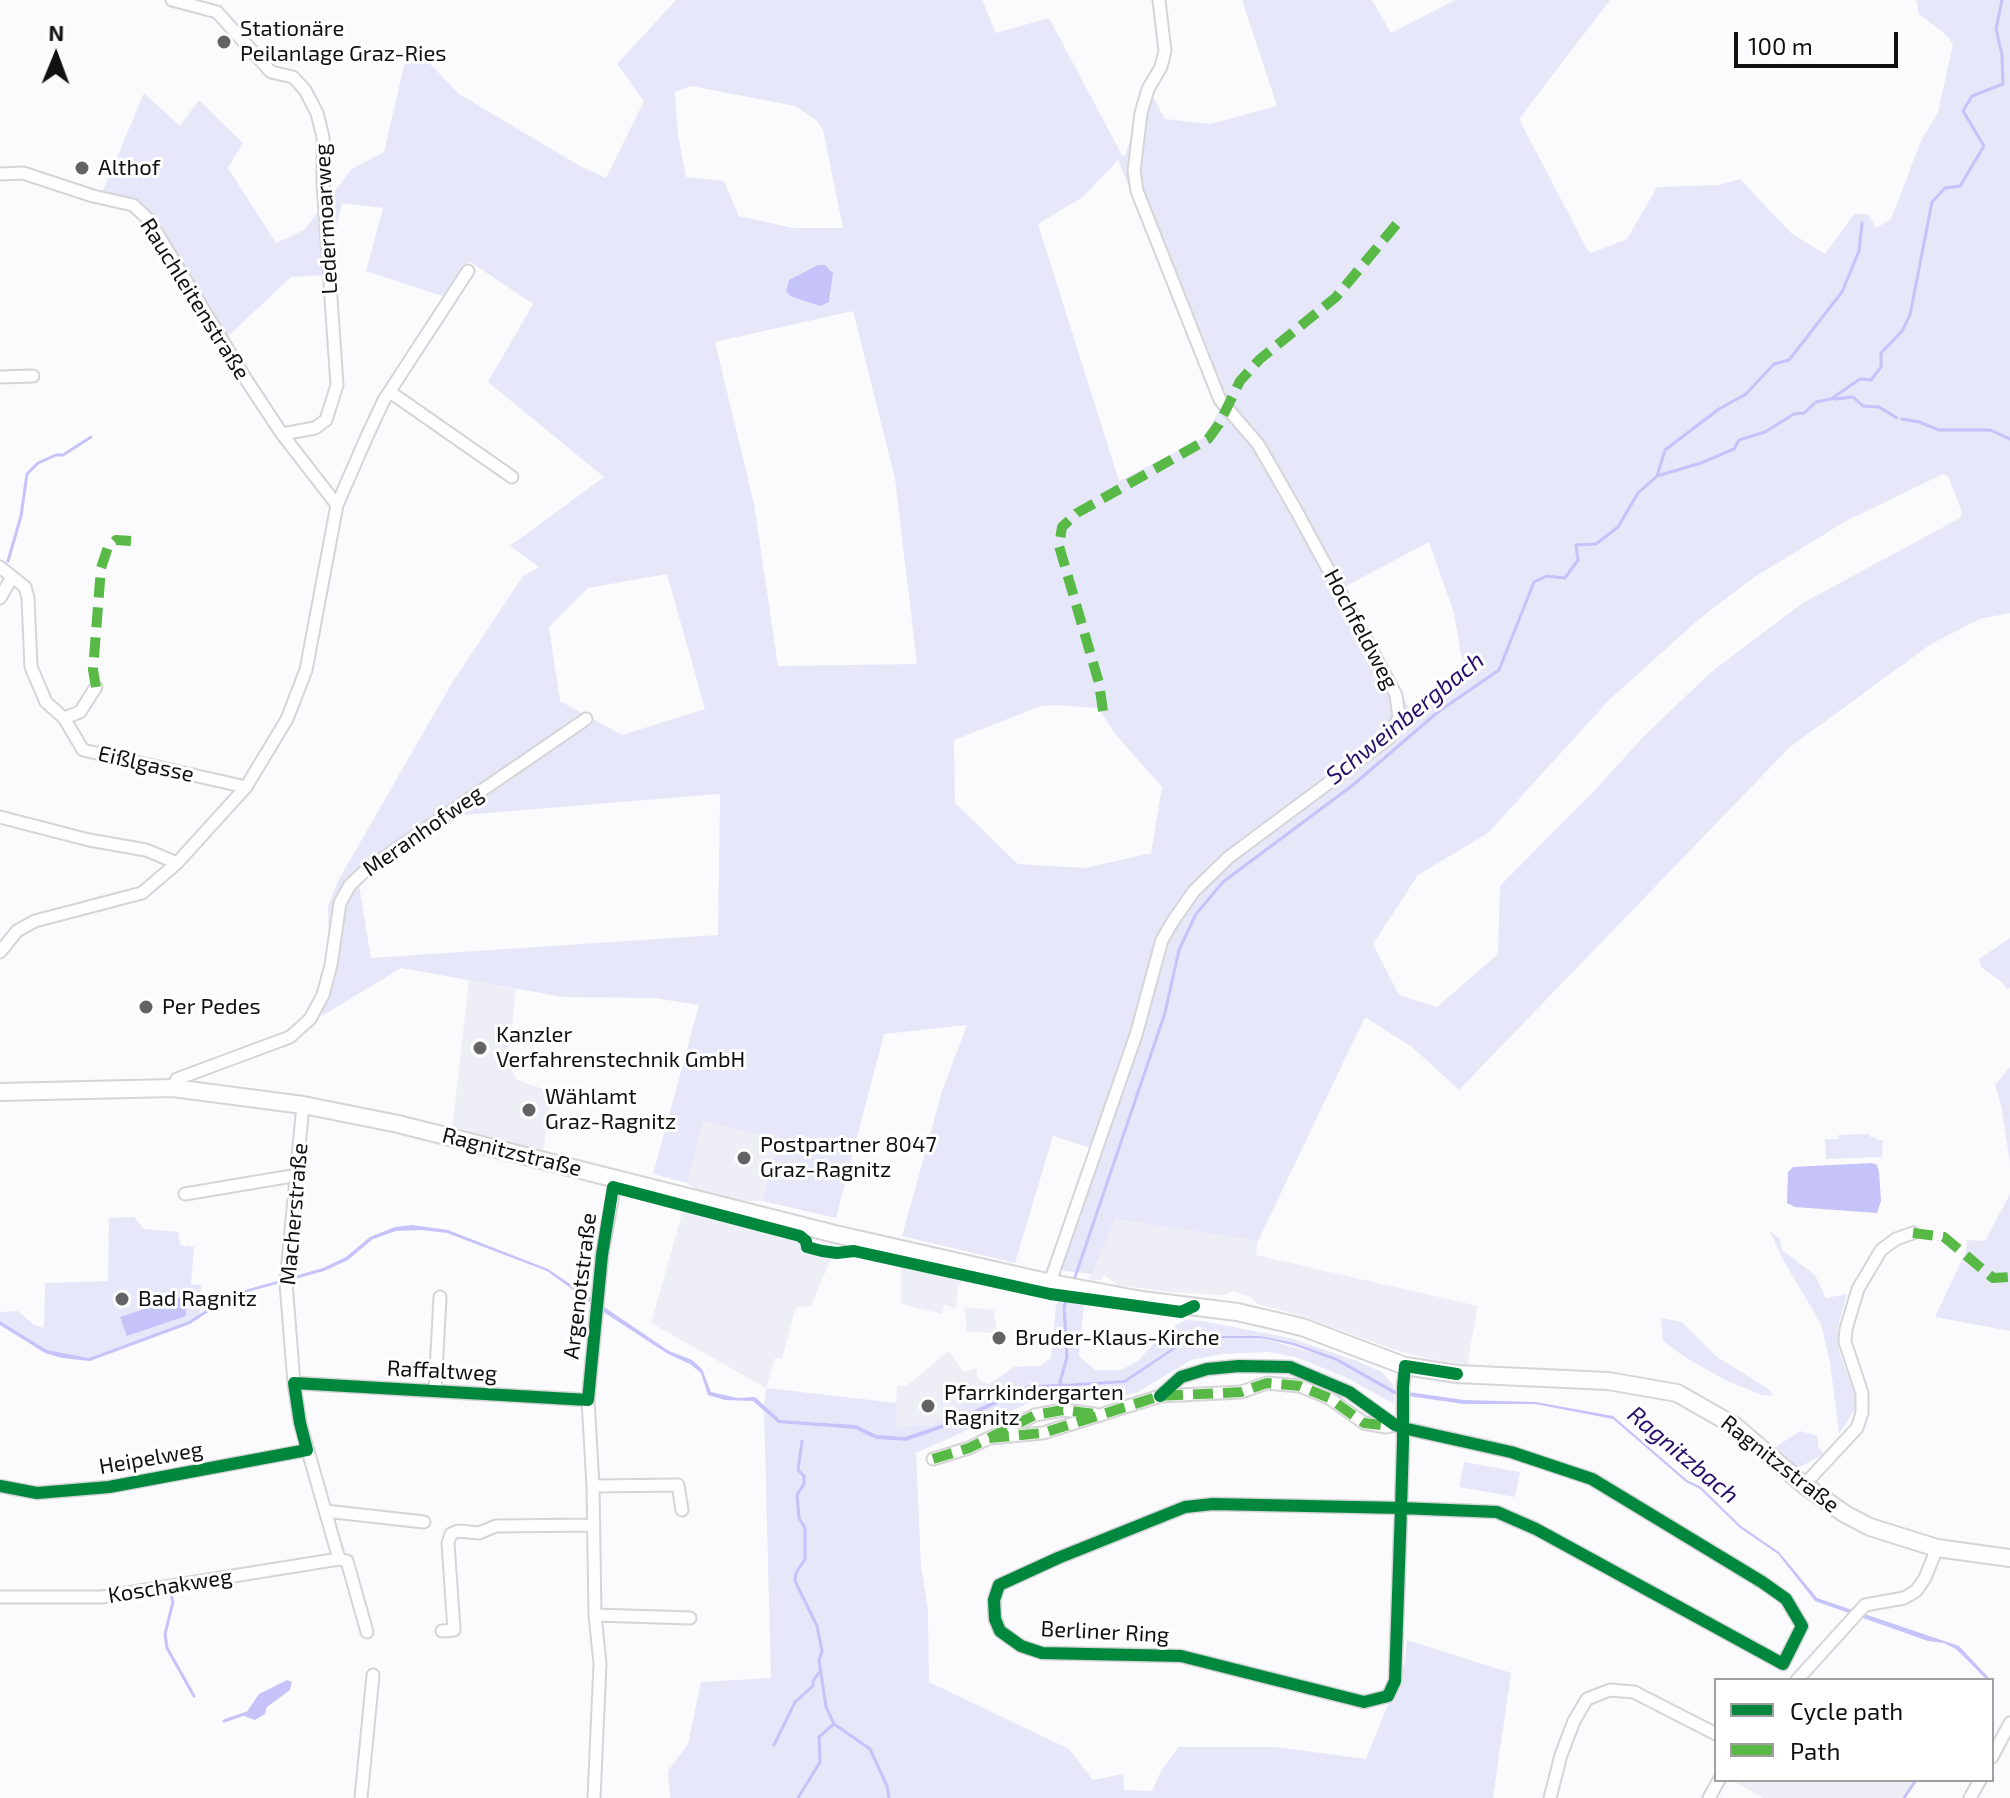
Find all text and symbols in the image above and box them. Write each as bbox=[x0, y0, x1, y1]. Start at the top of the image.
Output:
north arrow bbox=[16, 16, 96, 96]
place label: Stationäre Peilanlage Graz-Ries bbox=[240, 16, 446, 68]
scale bar bbox=[1738, 16, 1902, 66]
text: N bbox=[48, 19, 65, 45]
text: 100 m bbox=[1748, 31, 1813, 60]
marker: Stationäre Peilanlage Graz-Ries bbox=[215, 33, 233, 51]
street label: Ledermoarweg bbox=[309, 143, 343, 295]
place label: Althof bbox=[98, 155, 160, 181]
marker: Althof bbox=[73, 159, 91, 177]
street label: Rauchleitenstraße bbox=[135, 213, 255, 385]
street label: Hochfeldweg bbox=[1318, 565, 1404, 693]
water label: Schweinbergbach bbox=[1320, 646, 1490, 790]
street label: Eißlgasse bbox=[95, 740, 197, 788]
street label: Meranhofweg bbox=[358, 780, 488, 882]
place label: Per Pedes bbox=[162, 994, 261, 1020]
marker: Per Pedes bbox=[137, 998, 155, 1016]
place label: Kanzler Verfahrenstechnik GmbH bbox=[496, 1022, 745, 1074]
marker: Kanzler Verfahrenstechnik GmbH bbox=[471, 1039, 489, 1057]
place label: Wählamt Graz-Ragnitz bbox=[545, 1084, 676, 1136]
marker: Wählamt Graz-Ragnitz bbox=[520, 1101, 538, 1119]
street label: Ragnitzstraße bbox=[439, 1122, 585, 1182]
place label: Postpartner 8047 Graz-Ragnitz bbox=[760, 1132, 937, 1184]
street label: Macherstraße bbox=[275, 1142, 313, 1286]
marker: Postpartner 8047 Graz-Ragnitz bbox=[735, 1149, 753, 1167]
street label: Argenotstraße bbox=[558, 1211, 602, 1361]
place label: Bad Ragnitz bbox=[138, 1286, 257, 1312]
marker: Bad Ragnitz bbox=[113, 1290, 131, 1308]
place label: Bruder-Klaus-Kirche bbox=[1015, 1325, 1220, 1351]
marker: Bruder-Klaus-Kirche bbox=[990, 1329, 1008, 1347]
street label: Raffaltweg bbox=[386, 1355, 498, 1387]
place label: Pfarrkindergarten Ragnitz bbox=[944, 1380, 1124, 1432]
marker: Pfarrkindergarten Ragnitz bbox=[919, 1397, 937, 1415]
water label: Ragnitzbach bbox=[1622, 1400, 1744, 1510]
street label: Ragnitzstraße bbox=[1716, 1410, 1844, 1518]
street label: Heipelweg bbox=[97, 1436, 205, 1480]
street label: Koschakweg bbox=[106, 1563, 234, 1609]
street label: Berliner Ring bbox=[1040, 1615, 1170, 1649]
legend bbox=[1714, 1678, 1994, 1782]
text: Cycle path bbox=[1790, 1696, 1903, 1725]
text: Path bbox=[1790, 1736, 1840, 1765]

